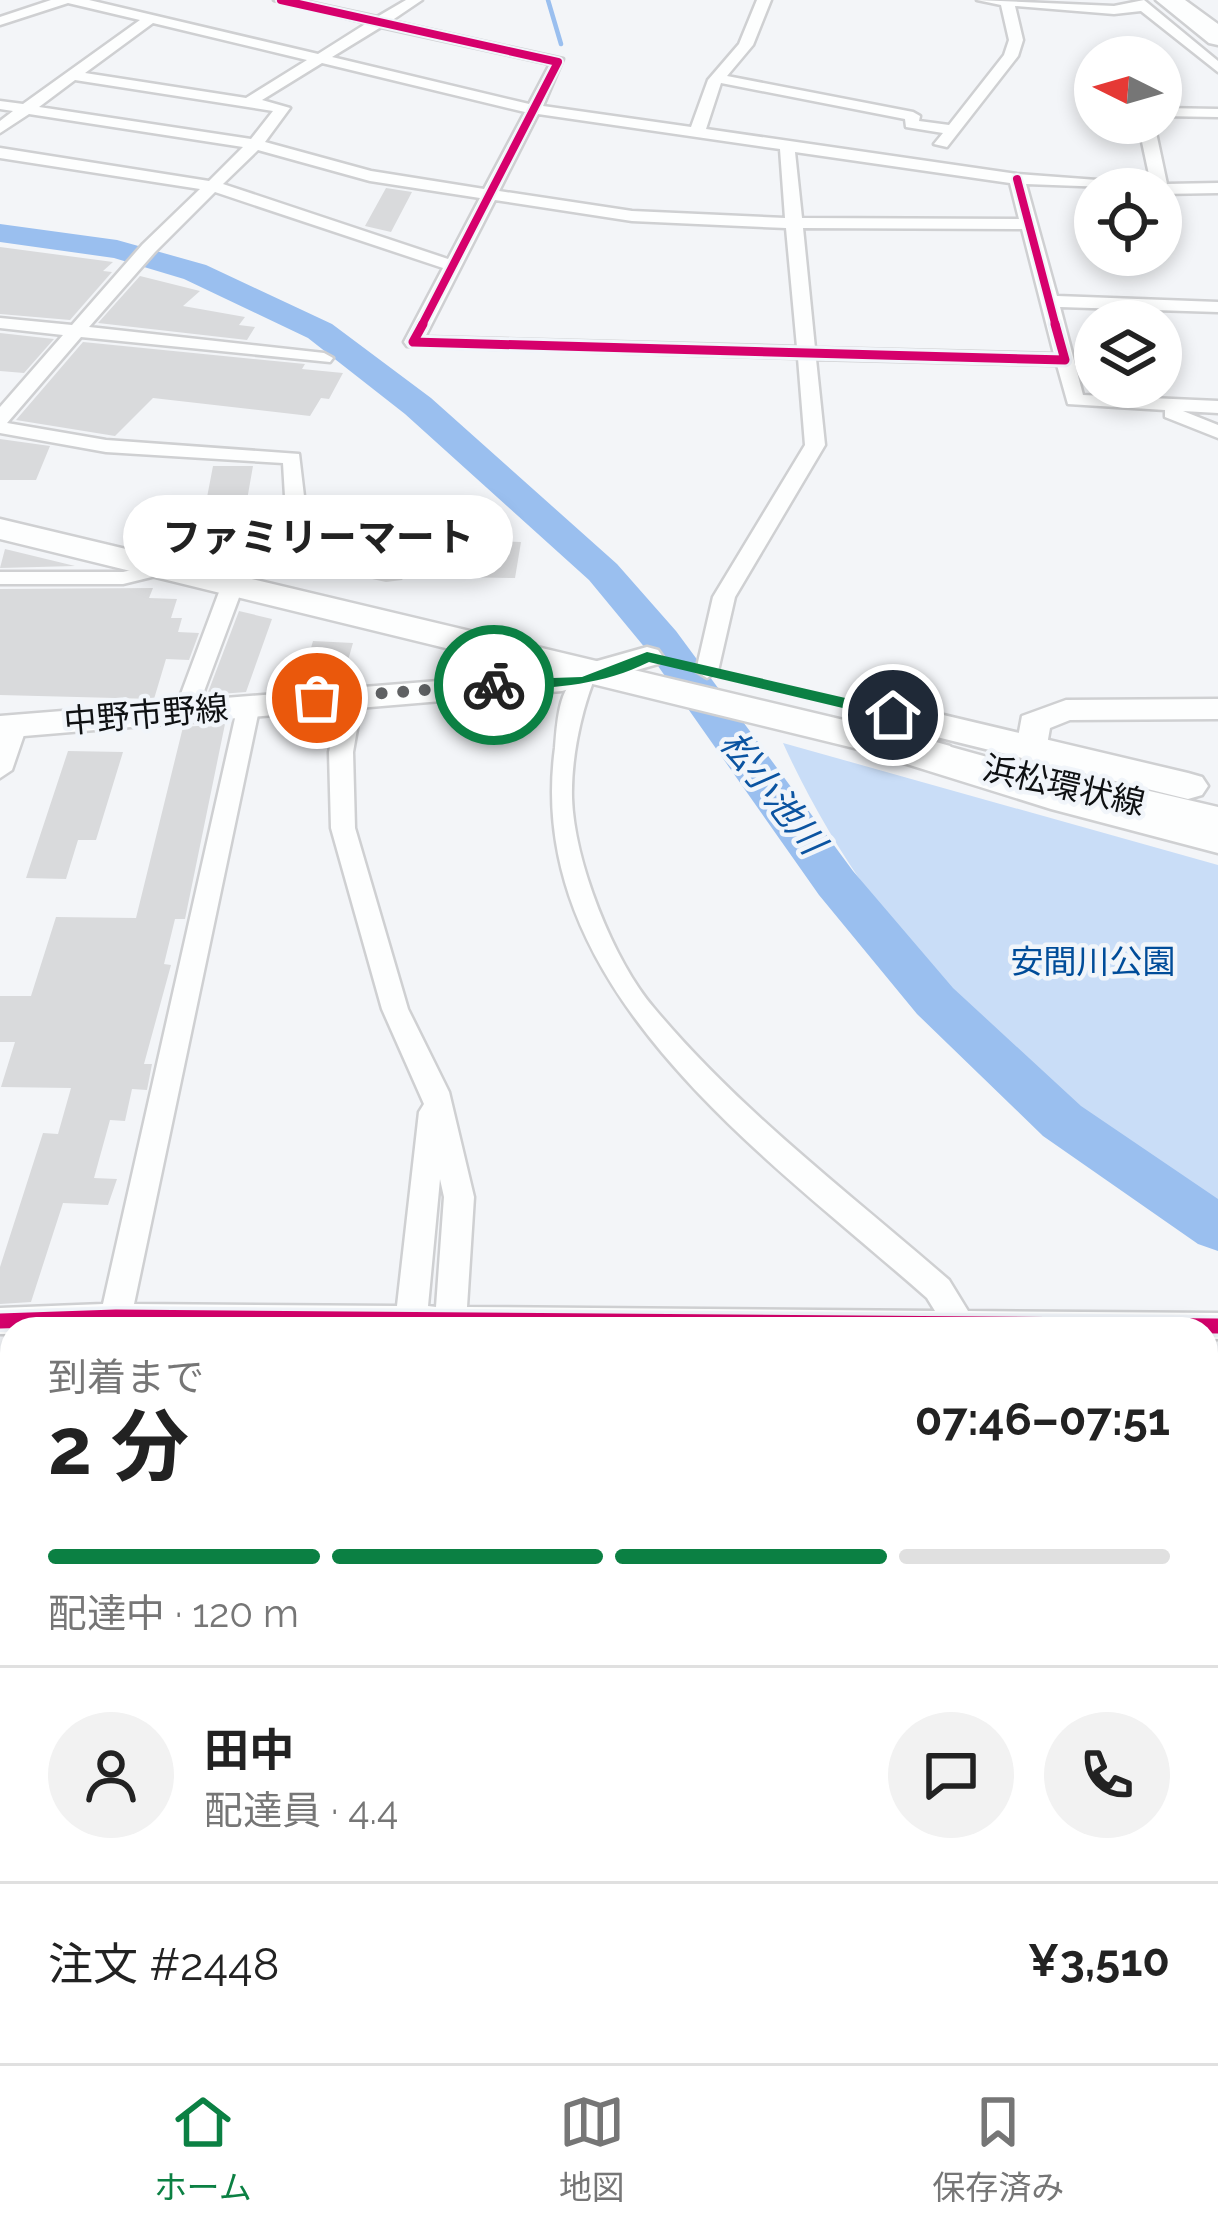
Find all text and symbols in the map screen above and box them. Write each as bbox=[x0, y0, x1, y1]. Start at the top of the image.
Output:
north arrow bbox=[1074, 36, 1182, 144]
map controls bbox=[1074, 36, 1182, 408]
button: locate bbox=[1074, 168, 1182, 276]
button: layers bbox=[1074, 300, 1182, 408]
callout: ファミリーマート bbox=[122, 494, 512, 578]
text: ファミリーマート bbox=[162, 514, 474, 560]
courier bbox=[434, 625, 554, 745]
pin bbox=[266, 647, 368, 749]
icon: bike bbox=[461, 652, 527, 718]
pin bbox=[842, 664, 944, 766]
icon: bag bbox=[284, 665, 350, 731]
icon: home bbox=[860, 682, 926, 748]
street label: 中野市野線 bbox=[62, 688, 230, 741]
water label: 松小池川 bbox=[712, 722, 836, 865]
street label: 浜松環状線 bbox=[979, 748, 1149, 823]
park label: 安間川公園 bbox=[1011, 942, 1176, 981]
text: 到着まで bbox=[48, 1354, 204, 1400]
text: 07:46–07:51 bbox=[915, 1393, 1170, 1446]
text: 2 分 bbox=[48, 1401, 189, 1492]
text: 配達中 · 120 m bbox=[48, 1590, 299, 1636]
button: person bbox=[48, 1712, 174, 1838]
button: chat bbox=[888, 1712, 1014, 1838]
button: phone bbox=[1044, 1712, 1170, 1838]
text: 田中 bbox=[204, 1724, 294, 1777]
text: 配達員 · 4.4 bbox=[204, 1787, 398, 1833]
text: ¥3,510 bbox=[1028, 1934, 1170, 1987]
text: 注文 #2448 bbox=[48, 1938, 279, 1991]
tab: ホーム bbox=[154, 2089, 252, 2209]
tab: 地図 bbox=[559, 2089, 625, 2209]
tab: 保存済み bbox=[932, 2089, 1064, 2209]

